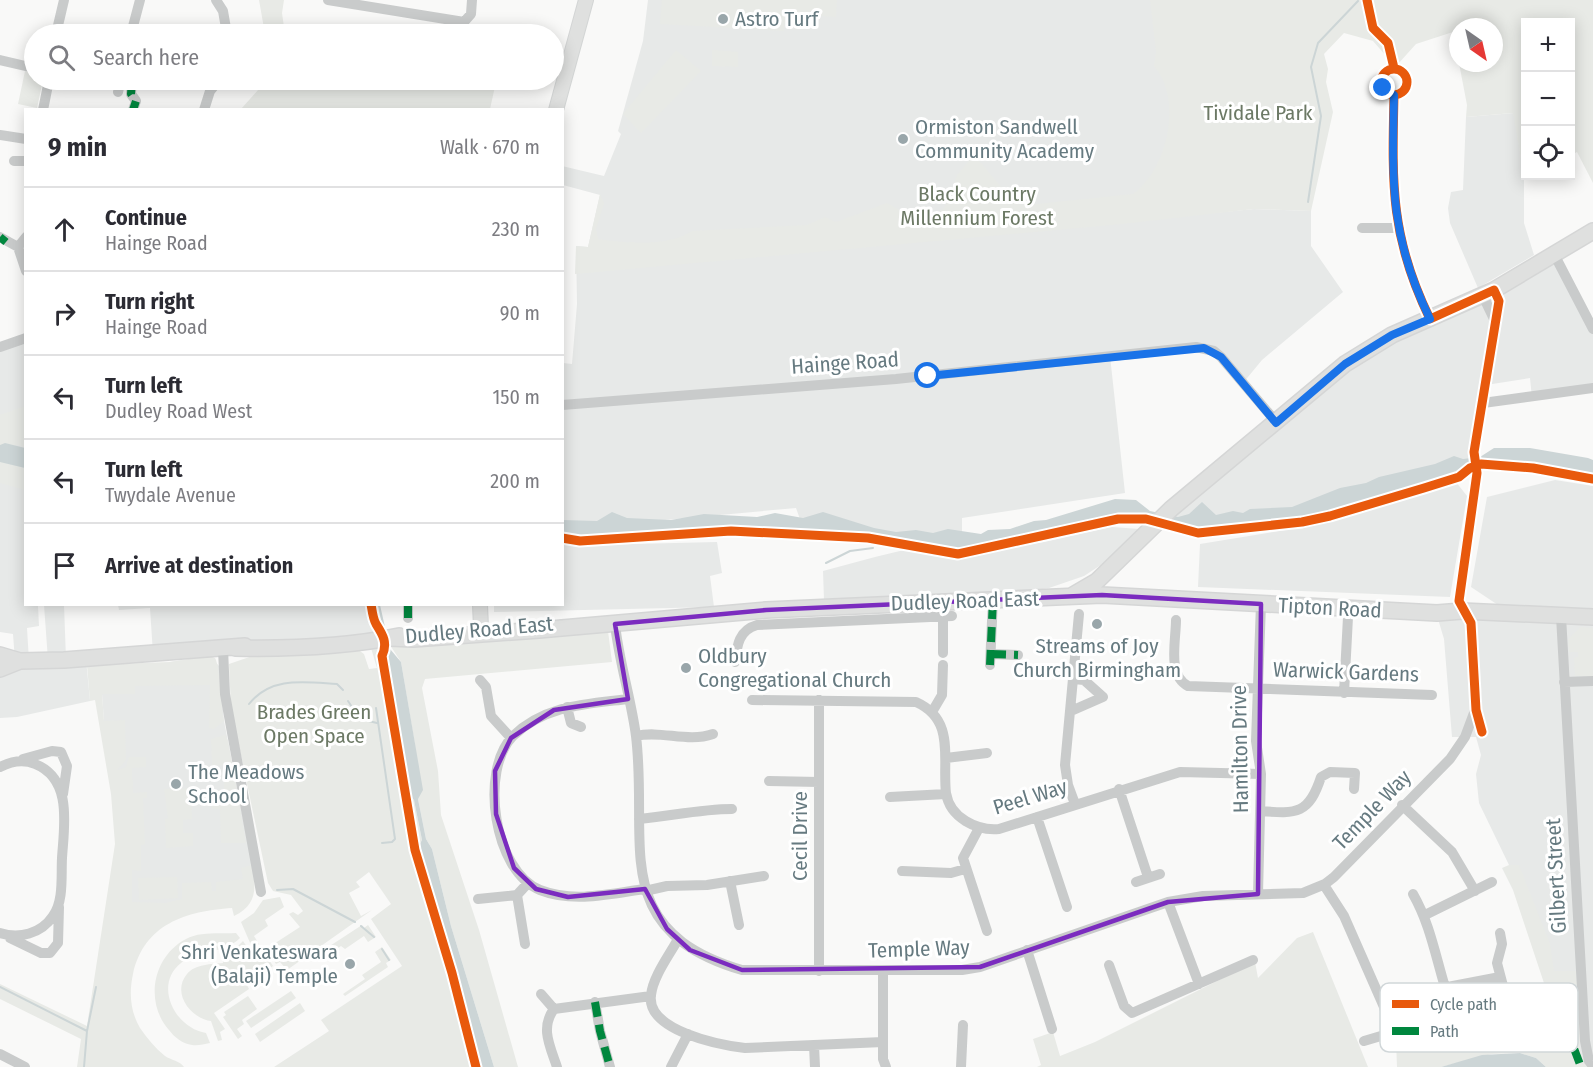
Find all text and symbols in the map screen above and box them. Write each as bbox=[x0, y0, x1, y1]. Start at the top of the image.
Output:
place label: Astro Turf bbox=[735, 6, 820, 32]
marker: Astro Turf bbox=[716, 12, 730, 26]
north arrow bbox=[1449, 18, 1503, 72]
map controls bbox=[1521, 18, 1575, 180]
button: + bbox=[1521, 18, 1575, 72]
search box bbox=[24, 24, 564, 90]
icon: search bbox=[45, 41, 78, 74]
text: Search here bbox=[93, 44, 199, 71]
button: − bbox=[1521, 72, 1575, 126]
route end bbox=[1369, 74, 1395, 100]
park label: Tividale Park bbox=[1203, 100, 1313, 126]
place label: Ormiston Sandwell Community Academy bbox=[915, 114, 1095, 164]
button: locate bbox=[1521, 126, 1575, 180]
text: 9 min bbox=[48, 132, 107, 163]
marker: Ormiston Sandwell Community Academy bbox=[896, 132, 910, 146]
text: Walk · 670 m bbox=[440, 135, 540, 159]
park label: Black Country Millennium Forest bbox=[900, 181, 1054, 231]
text: Continue bbox=[105, 204, 187, 231]
icon: ahead bbox=[48, 213, 81, 246]
text: 230 m bbox=[492, 217, 540, 241]
text: Hainge Road bbox=[105, 231, 208, 255]
text: Turn right bbox=[105, 288, 194, 315]
icon: right bbox=[48, 297, 81, 330]
text: 90 m bbox=[500, 301, 540, 325]
text: Hainge Road bbox=[105, 315, 208, 339]
street label: Hainge Road bbox=[790, 346, 900, 380]
route start bbox=[914, 362, 940, 388]
text: Turn left bbox=[105, 372, 183, 399]
icon: left bbox=[48, 381, 81, 414]
text: 150 m bbox=[493, 385, 540, 409]
text: Dudley Road West bbox=[105, 399, 252, 423]
text: Turn left bbox=[105, 456, 183, 483]
icon: left bbox=[48, 465, 81, 498]
text: 200 m bbox=[490, 469, 540, 493]
text: Twydale Avenue bbox=[105, 483, 236, 507]
icon: arrive bbox=[48, 549, 81, 582]
text: Arrive at destination bbox=[105, 552, 293, 579]
street label: Dudley Road East bbox=[890, 585, 1040, 617]
street label: Tipton Road bbox=[1278, 592, 1382, 624]
street label: Dudley Road East bbox=[404, 611, 554, 649]
marker: Streams of Joy Church Birmingham bbox=[1090, 617, 1104, 631]
place label: Streams of Joy Church Birmingham bbox=[1013, 633, 1181, 683]
place label: Oldbury Congregational Church bbox=[698, 643, 891, 693]
street label: Warwick Gardens bbox=[1272, 656, 1420, 688]
marker: Oldbury Congregational Church bbox=[679, 661, 693, 675]
street label: Hamilton Drive bbox=[1226, 685, 1254, 813]
park label: Brades Green Open Space bbox=[257, 699, 371, 749]
place label: The Meadows School bbox=[188, 759, 305, 809]
street label: Temple Way bbox=[1327, 764, 1417, 856]
street label: Peel Way bbox=[990, 773, 1071, 821]
marker: The Meadows School bbox=[169, 777, 183, 791]
street label: Cecil Drive bbox=[787, 791, 813, 881]
street label: Gilbert Street bbox=[1540, 818, 1572, 934]
street label: Temple Way bbox=[868, 934, 971, 964]
place label: Shri Venkateswara (Balaji) Temple bbox=[181, 939, 338, 989]
marker: Shri Venkateswara (Balaji) Temple bbox=[343, 957, 357, 971]
legend bbox=[1380, 983, 1578, 1052]
text: Cycle path bbox=[1430, 995, 1497, 1014]
text: Path bbox=[1430, 1022, 1459, 1041]

